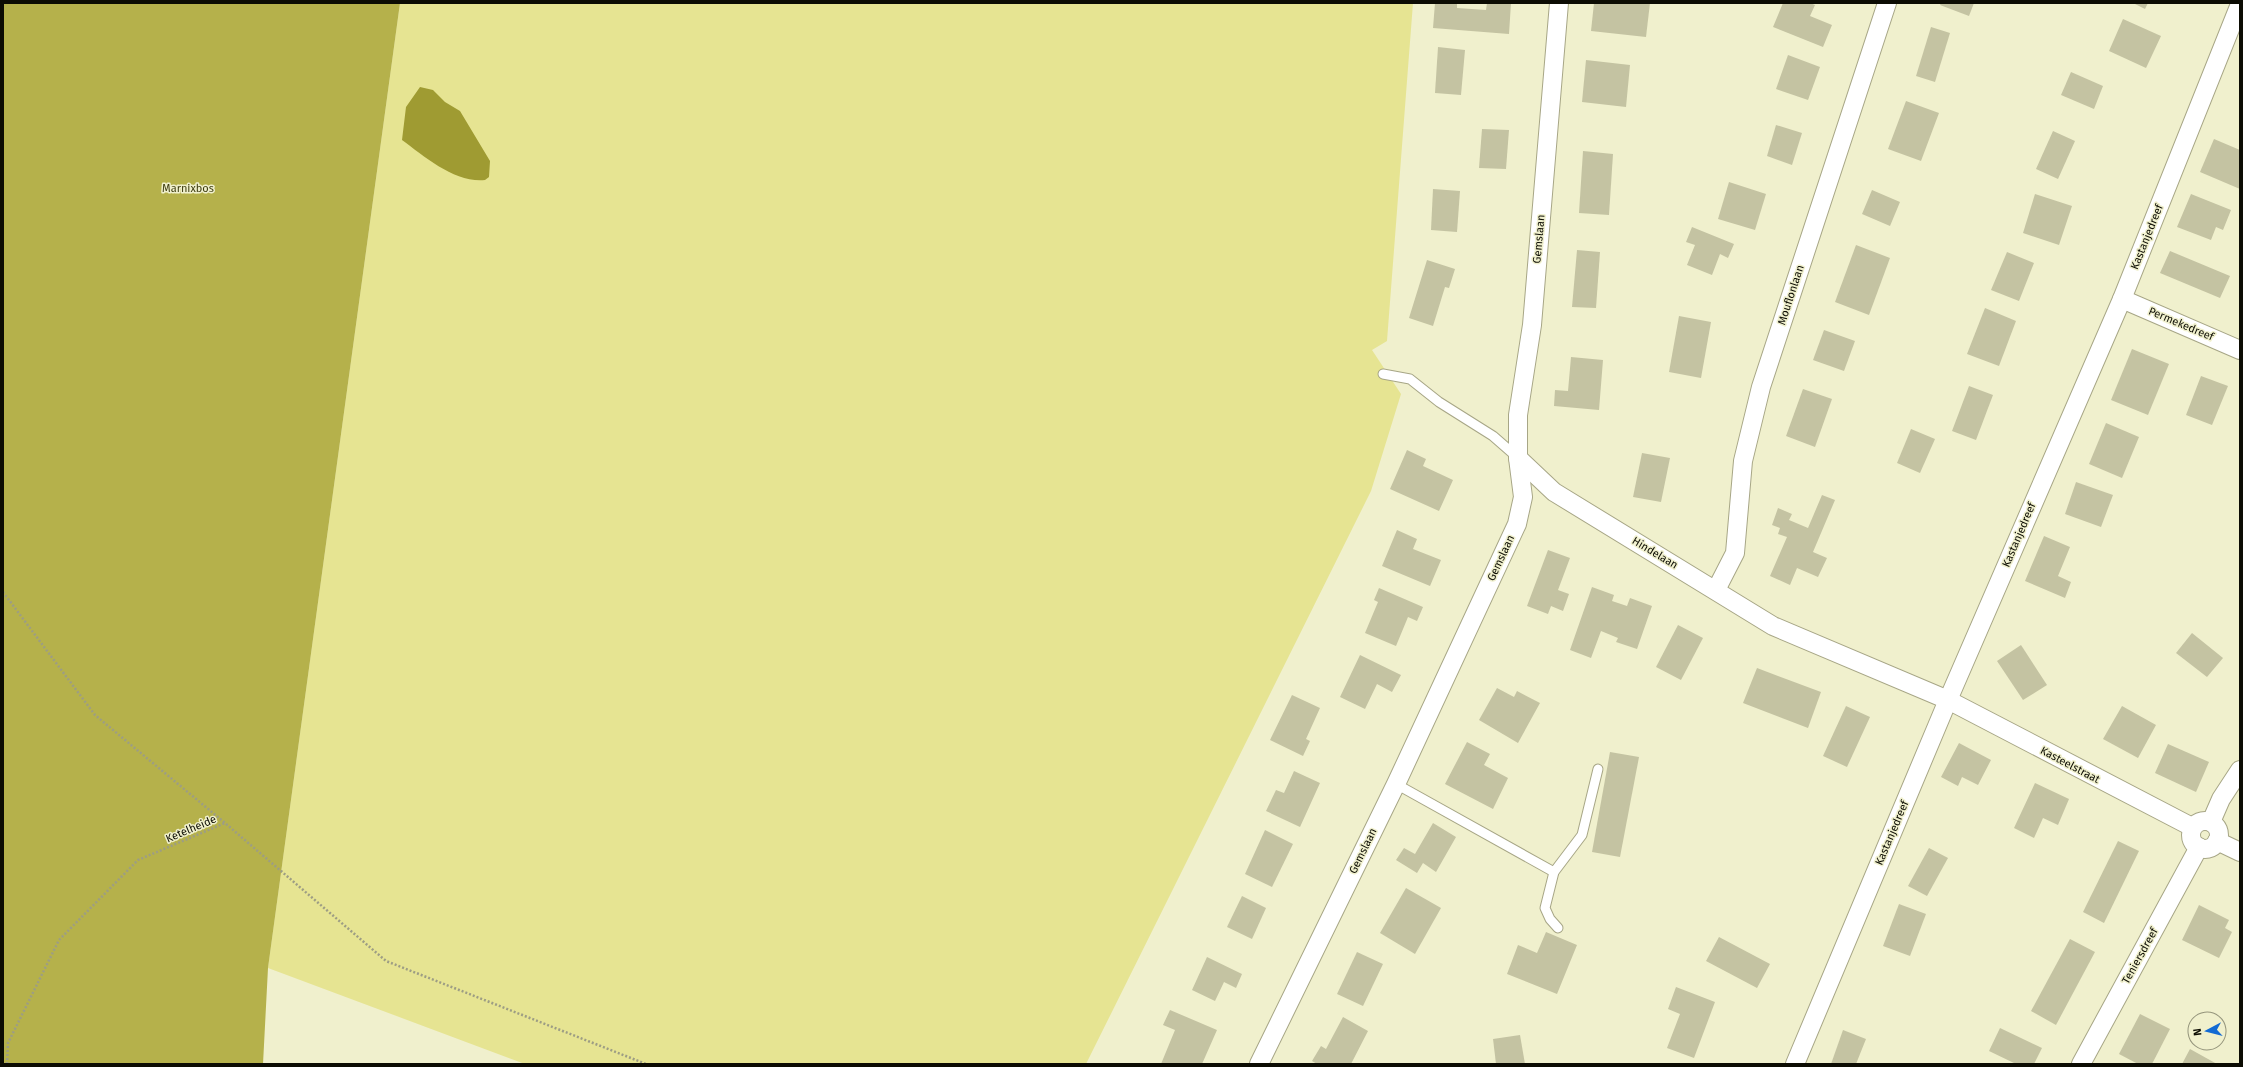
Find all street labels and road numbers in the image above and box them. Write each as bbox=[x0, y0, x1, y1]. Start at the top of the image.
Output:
street label: Kastanjedreef bbox=[2128, 201, 2166, 271]
street label: Gemslaan bbox=[1530, 214, 1548, 264]
street label: Mouflonlaan bbox=[1775, 263, 1807, 327]
street label: Permekedreef bbox=[2147, 304, 2217, 344]
street label: Kastanjedreef bbox=[2000, 500, 2039, 569]
street label: Gemslaan bbox=[1485, 533, 1517, 583]
street label: Hindelaan bbox=[1630, 534, 1680, 572]
street label: Kasteelstraat bbox=[2038, 744, 2102, 786]
street label: Kastanjedreef bbox=[1873, 798, 1912, 867]
street label: Ketelheide bbox=[164, 813, 218, 845]
street label: Gemslaan bbox=[1346, 826, 1380, 876]
street label: Teniersdreef bbox=[2119, 925, 2161, 986]

